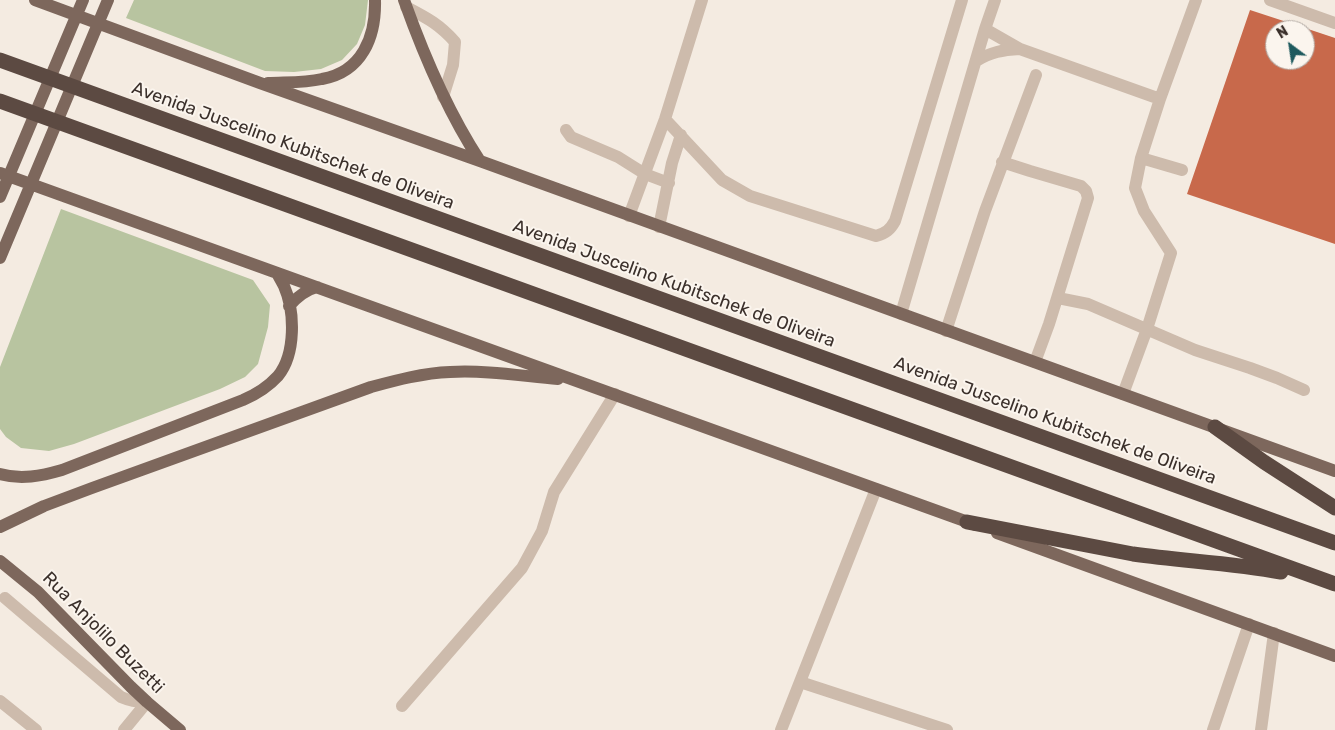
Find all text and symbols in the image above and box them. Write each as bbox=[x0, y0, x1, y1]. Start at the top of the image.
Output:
north arrow bbox=[1265, 20, 1315, 70]
text: N bbox=[1274, 23, 1291, 42]
street label: Avenida Juscelino Kubitschek de Oliveira bbox=[129, 77, 457, 215]
street label: Avenida Juscelino Kubitschek de Oliveira bbox=[510, 215, 838, 353]
street label: Avenida Juscelino Kubitschek de Oliveira bbox=[891, 352, 1219, 490]
street label: Rua Anjolilo Buzetti bbox=[38, 568, 168, 698]

